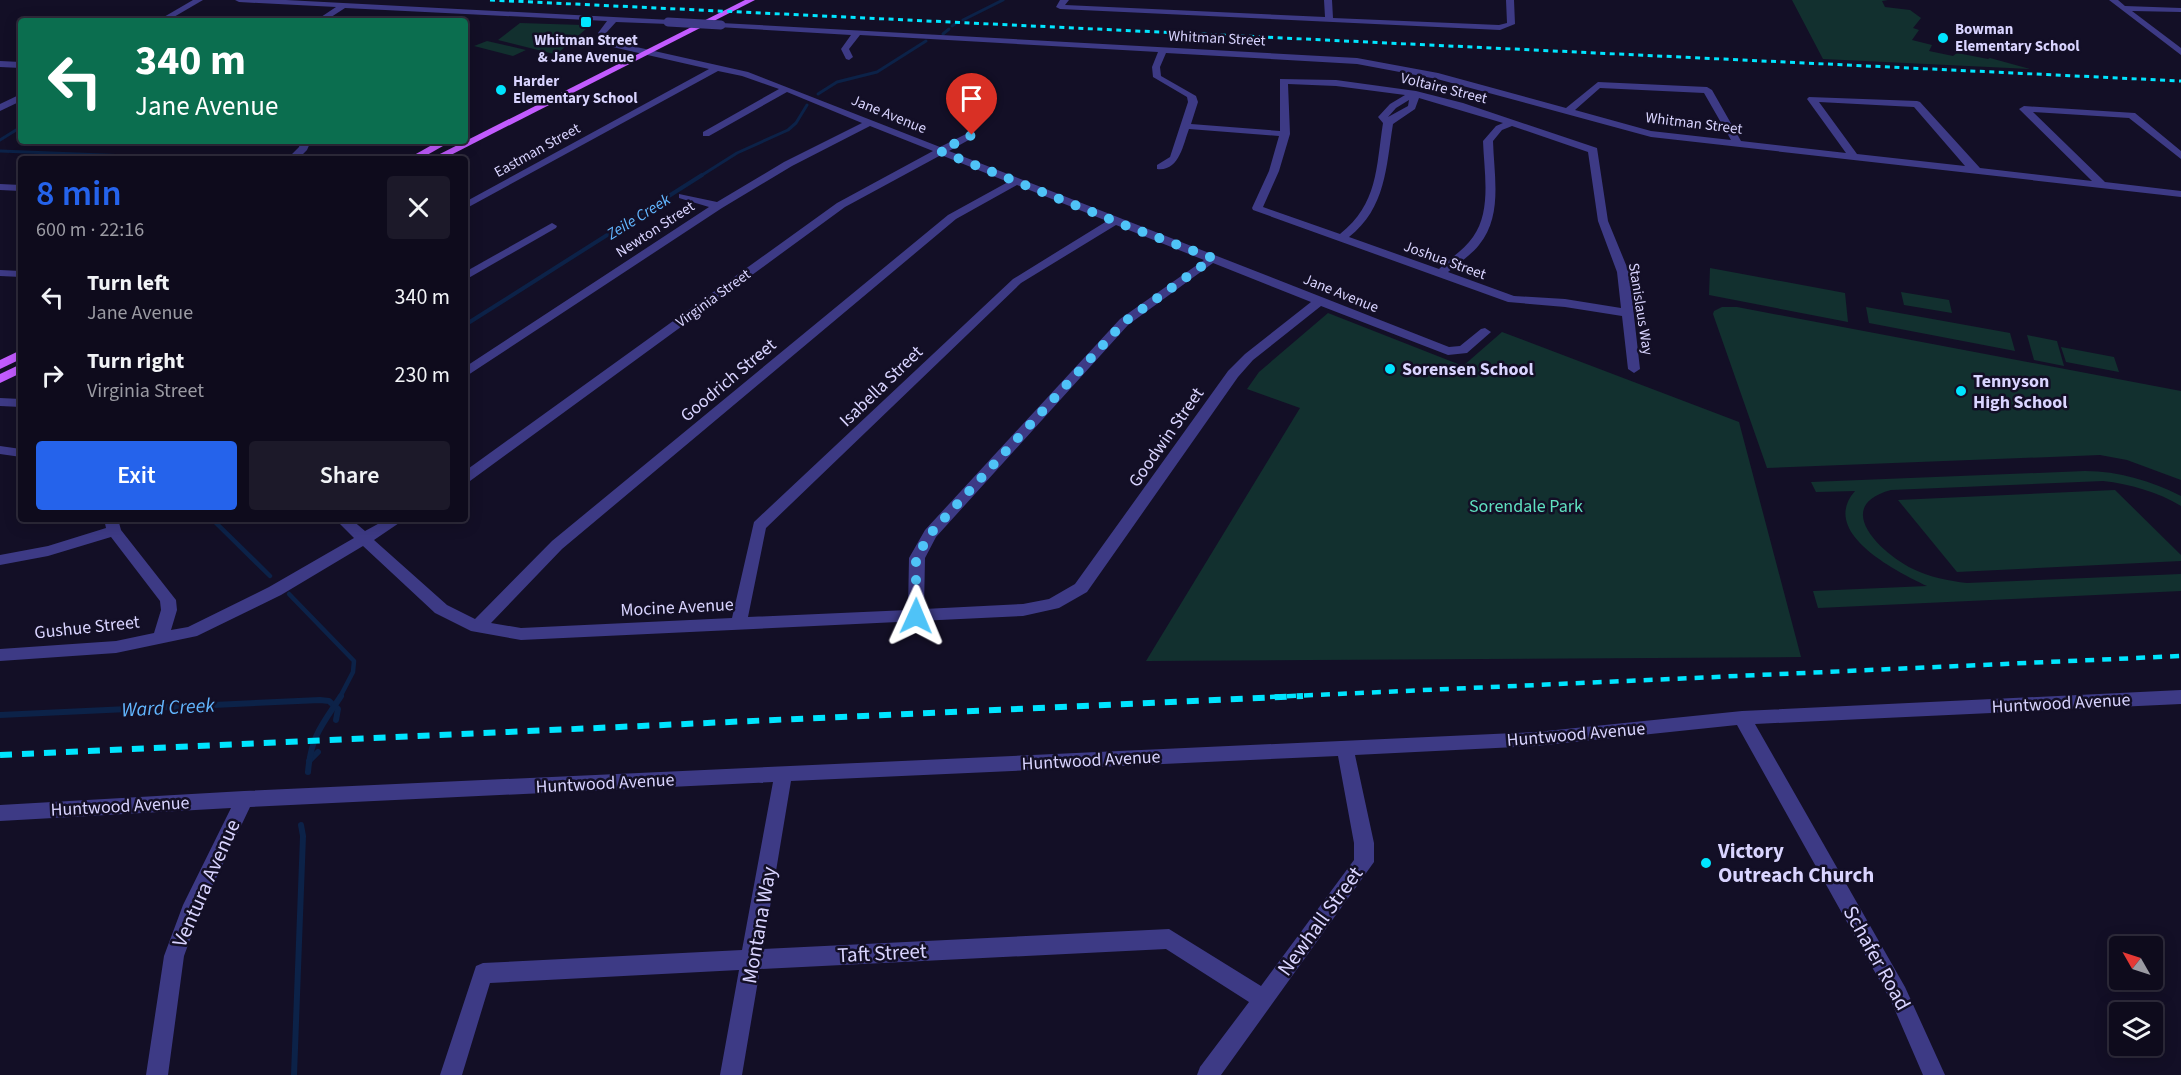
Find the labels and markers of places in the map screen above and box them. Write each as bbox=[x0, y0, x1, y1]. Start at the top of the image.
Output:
marker: Whitman Street & Jane Avenue bbox=[579, 15, 593, 29]
place label: Bowman Elementary School bbox=[1955, 19, 2080, 57]
place label: Whitman Street & Jane Avenue bbox=[534, 30, 638, 68]
marker: Bowman Elementary School bbox=[1936, 31, 1950, 45]
place label: Harder Elementary School bbox=[513, 71, 638, 109]
pin bbox=[946, 73, 997, 135]
marker: Harder Elementary School bbox=[494, 83, 508, 97]
place label: Sorensen School bbox=[1402, 357, 1534, 382]
marker: Sorensen School bbox=[1383, 362, 1397, 376]
place label: Tennyson High School bbox=[1973, 369, 2067, 415]
marker: Tennyson High School bbox=[1954, 384, 1968, 398]
place label: Victory Outreach Church bbox=[1717, 836, 1874, 890]
marker: Victory Outreach Church bbox=[1699, 856, 1713, 870]

